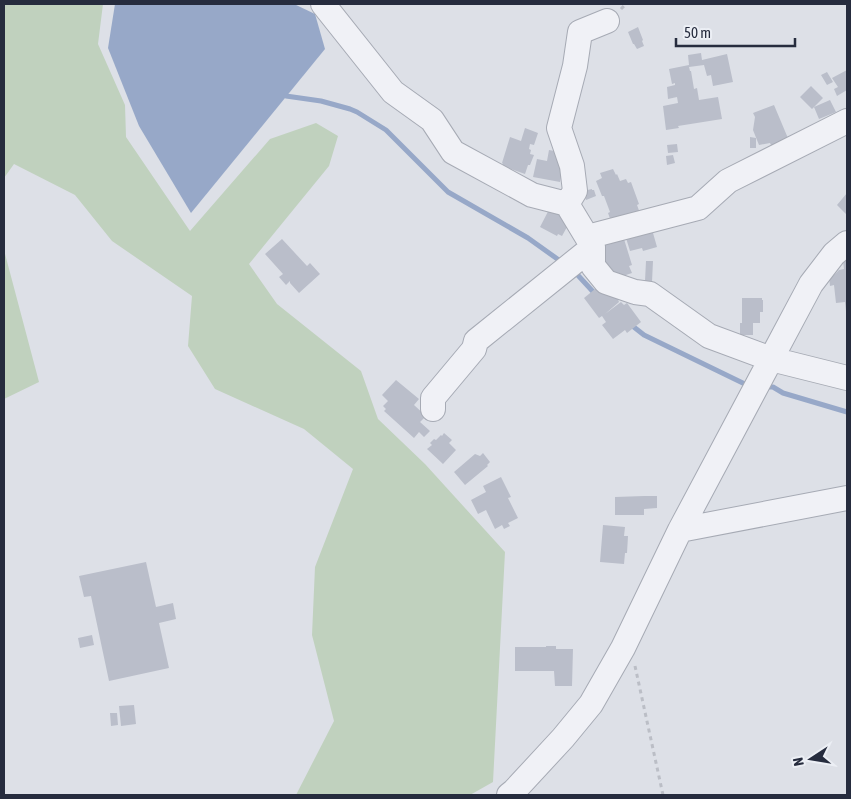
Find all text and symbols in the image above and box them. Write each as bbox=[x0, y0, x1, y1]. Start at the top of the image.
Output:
scale bar bbox=[676, 15, 795, 47]
text: 50 m bbox=[684, 24, 711, 41]
north arrow bbox=[786, 734, 836, 784]
text: N bbox=[790, 756, 807, 767]

